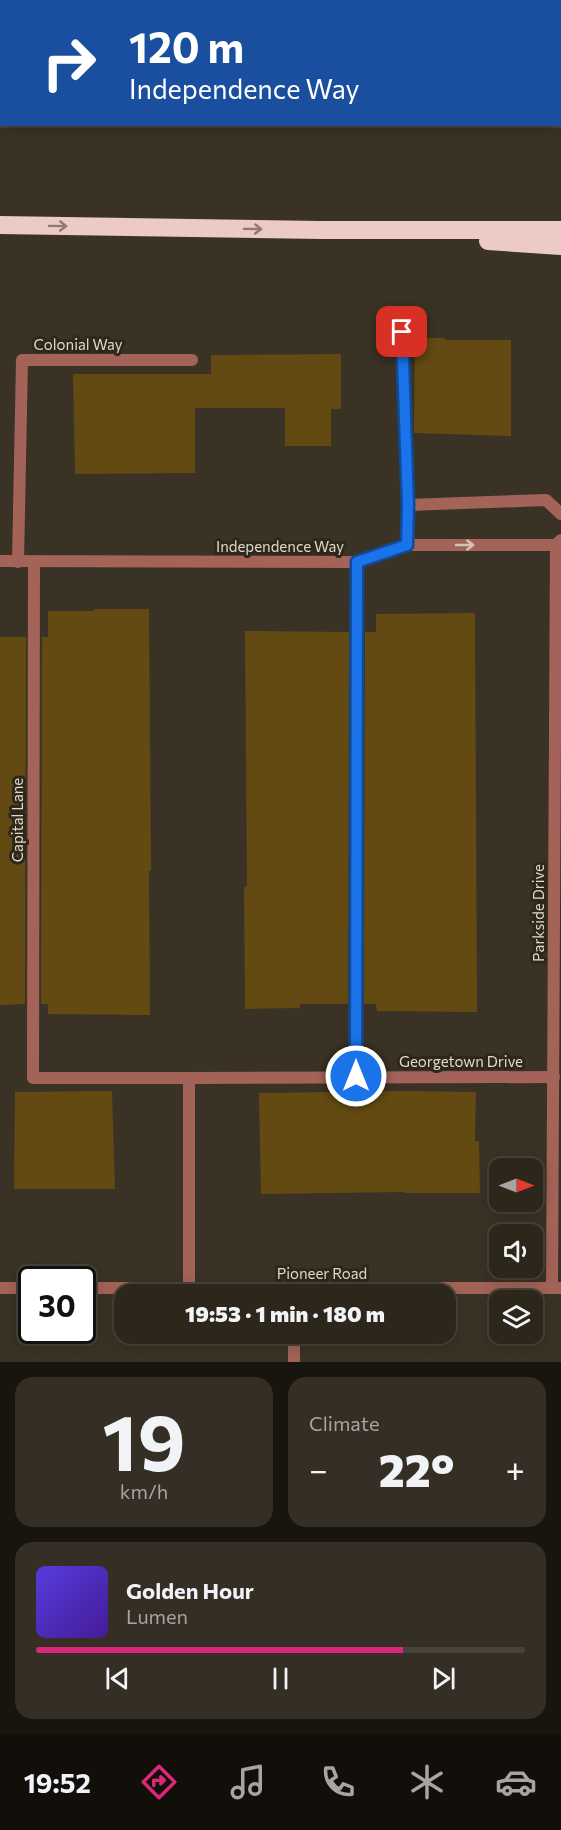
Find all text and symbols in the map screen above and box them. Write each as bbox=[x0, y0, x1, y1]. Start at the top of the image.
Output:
text: 120 m bbox=[129, 20, 244, 72]
icon: right bbox=[30, 24, 108, 102]
text: Independence Way bbox=[129, 72, 360, 105]
one-way arrow bbox=[48, 220, 68, 231]
one-way arrow bbox=[243, 223, 263, 234]
pin bbox=[376, 306, 427, 357]
icon: arrive bbox=[385, 315, 418, 348]
street label: Colonial Way bbox=[34, 335, 123, 353]
street label: Independence Way bbox=[216, 537, 344, 555]
one-way arrow bbox=[455, 539, 475, 551]
street label: Capital Lane bbox=[8, 778, 26, 862]
street label: Parkside Drive bbox=[529, 864, 547, 962]
position arrow bbox=[324, 1044, 388, 1108]
street label: Georgetown Drive bbox=[399, 1052, 523, 1070]
north arrow bbox=[489, 1158, 543, 1212]
map controls bbox=[489, 1158, 543, 1344]
button: sound bbox=[489, 1224, 543, 1278]
street label: Pioneer Road bbox=[277, 1264, 367, 1282]
speed limit sign: 30 bbox=[18, 1266, 96, 1344]
button: layers bbox=[489, 1290, 543, 1344]
text: 19:53 · 1 min · 180 m bbox=[185, 1300, 385, 1327]
text: 19 bbox=[102, 1392, 186, 1487]
text: Climate bbox=[309, 1411, 379, 1435]
text: 22° bbox=[379, 1441, 455, 1496]
text: − bbox=[309, 1448, 328, 1489]
text: + bbox=[506, 1448, 525, 1489]
text: km/h bbox=[120, 1479, 168, 1503]
text: Golden Hour bbox=[126, 1577, 254, 1604]
text: Lumen bbox=[126, 1604, 188, 1628]
icon: previous bbox=[101, 1662, 134, 1695]
icon: pause bbox=[264, 1662, 297, 1695]
icon: next bbox=[427, 1662, 460, 1695]
icon: directions bbox=[138, 1761, 180, 1803]
icon: music bbox=[227, 1761, 269, 1803]
icon: phone bbox=[317, 1761, 359, 1803]
icon: climate bbox=[406, 1761, 448, 1803]
icon: car bbox=[495, 1761, 537, 1803]
text: 19:52 bbox=[24, 1766, 91, 1799]

